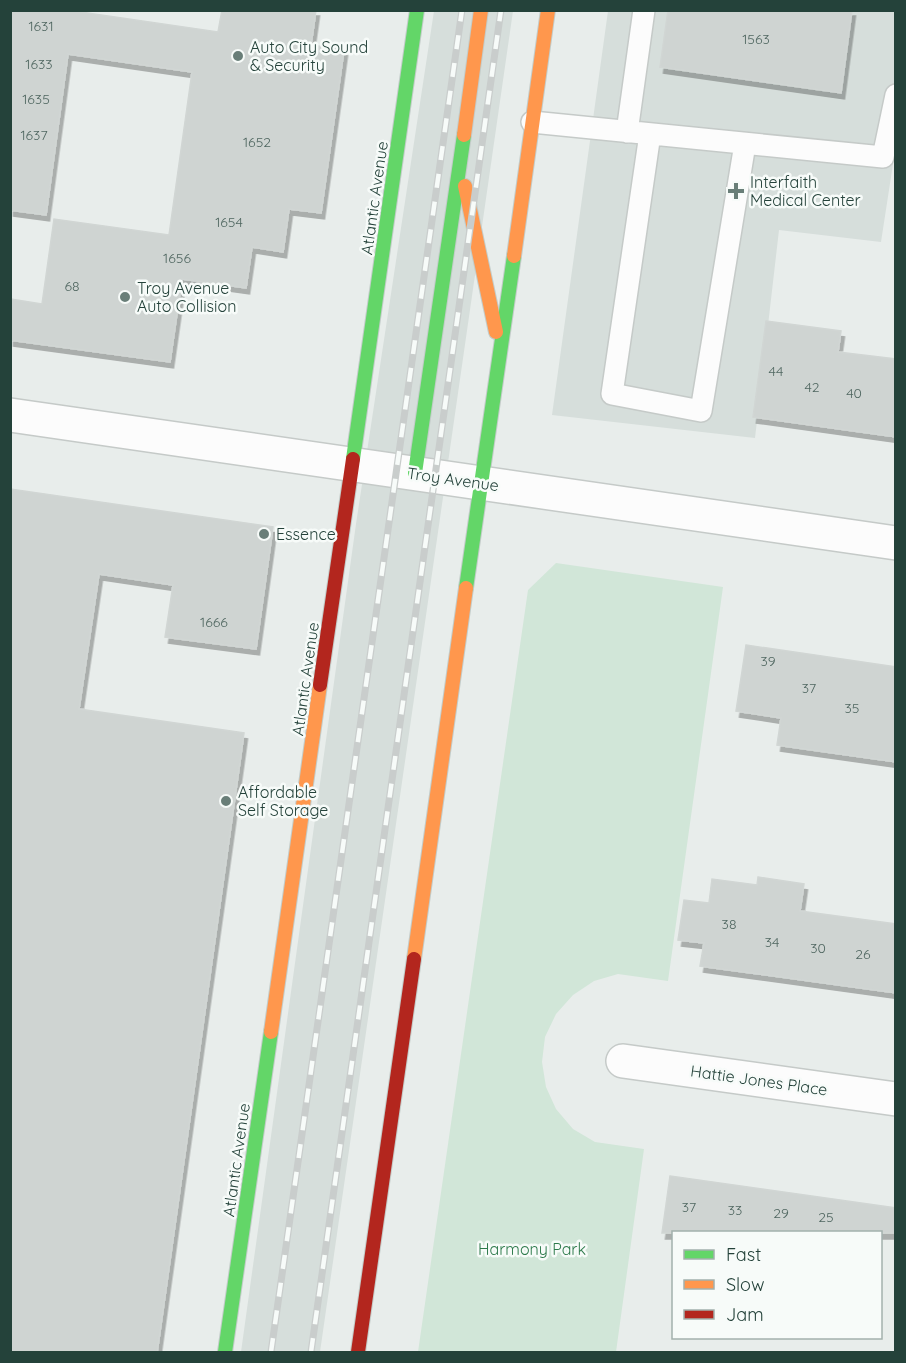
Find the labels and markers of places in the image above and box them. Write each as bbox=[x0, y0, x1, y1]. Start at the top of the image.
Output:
place label: Auto City Sound & Security bbox=[250, 37, 368, 75]
marker: Auto City Sound & Security bbox=[231, 49, 245, 63]
place label: Interfaith Medical Center bbox=[750, 172, 861, 210]
marker: Interfaith Medical Center bbox=[727, 182, 745, 200]
place label: Troy Avenue Auto Collision bbox=[137, 278, 236, 316]
marker: Troy Avenue Auto Collision bbox=[118, 290, 132, 304]
place label: Essence bbox=[276, 524, 336, 544]
marker: Essence bbox=[257, 527, 271, 541]
place label: Affordable Self Storage bbox=[238, 782, 328, 820]
marker: Affordable Self Storage bbox=[219, 794, 233, 808]

